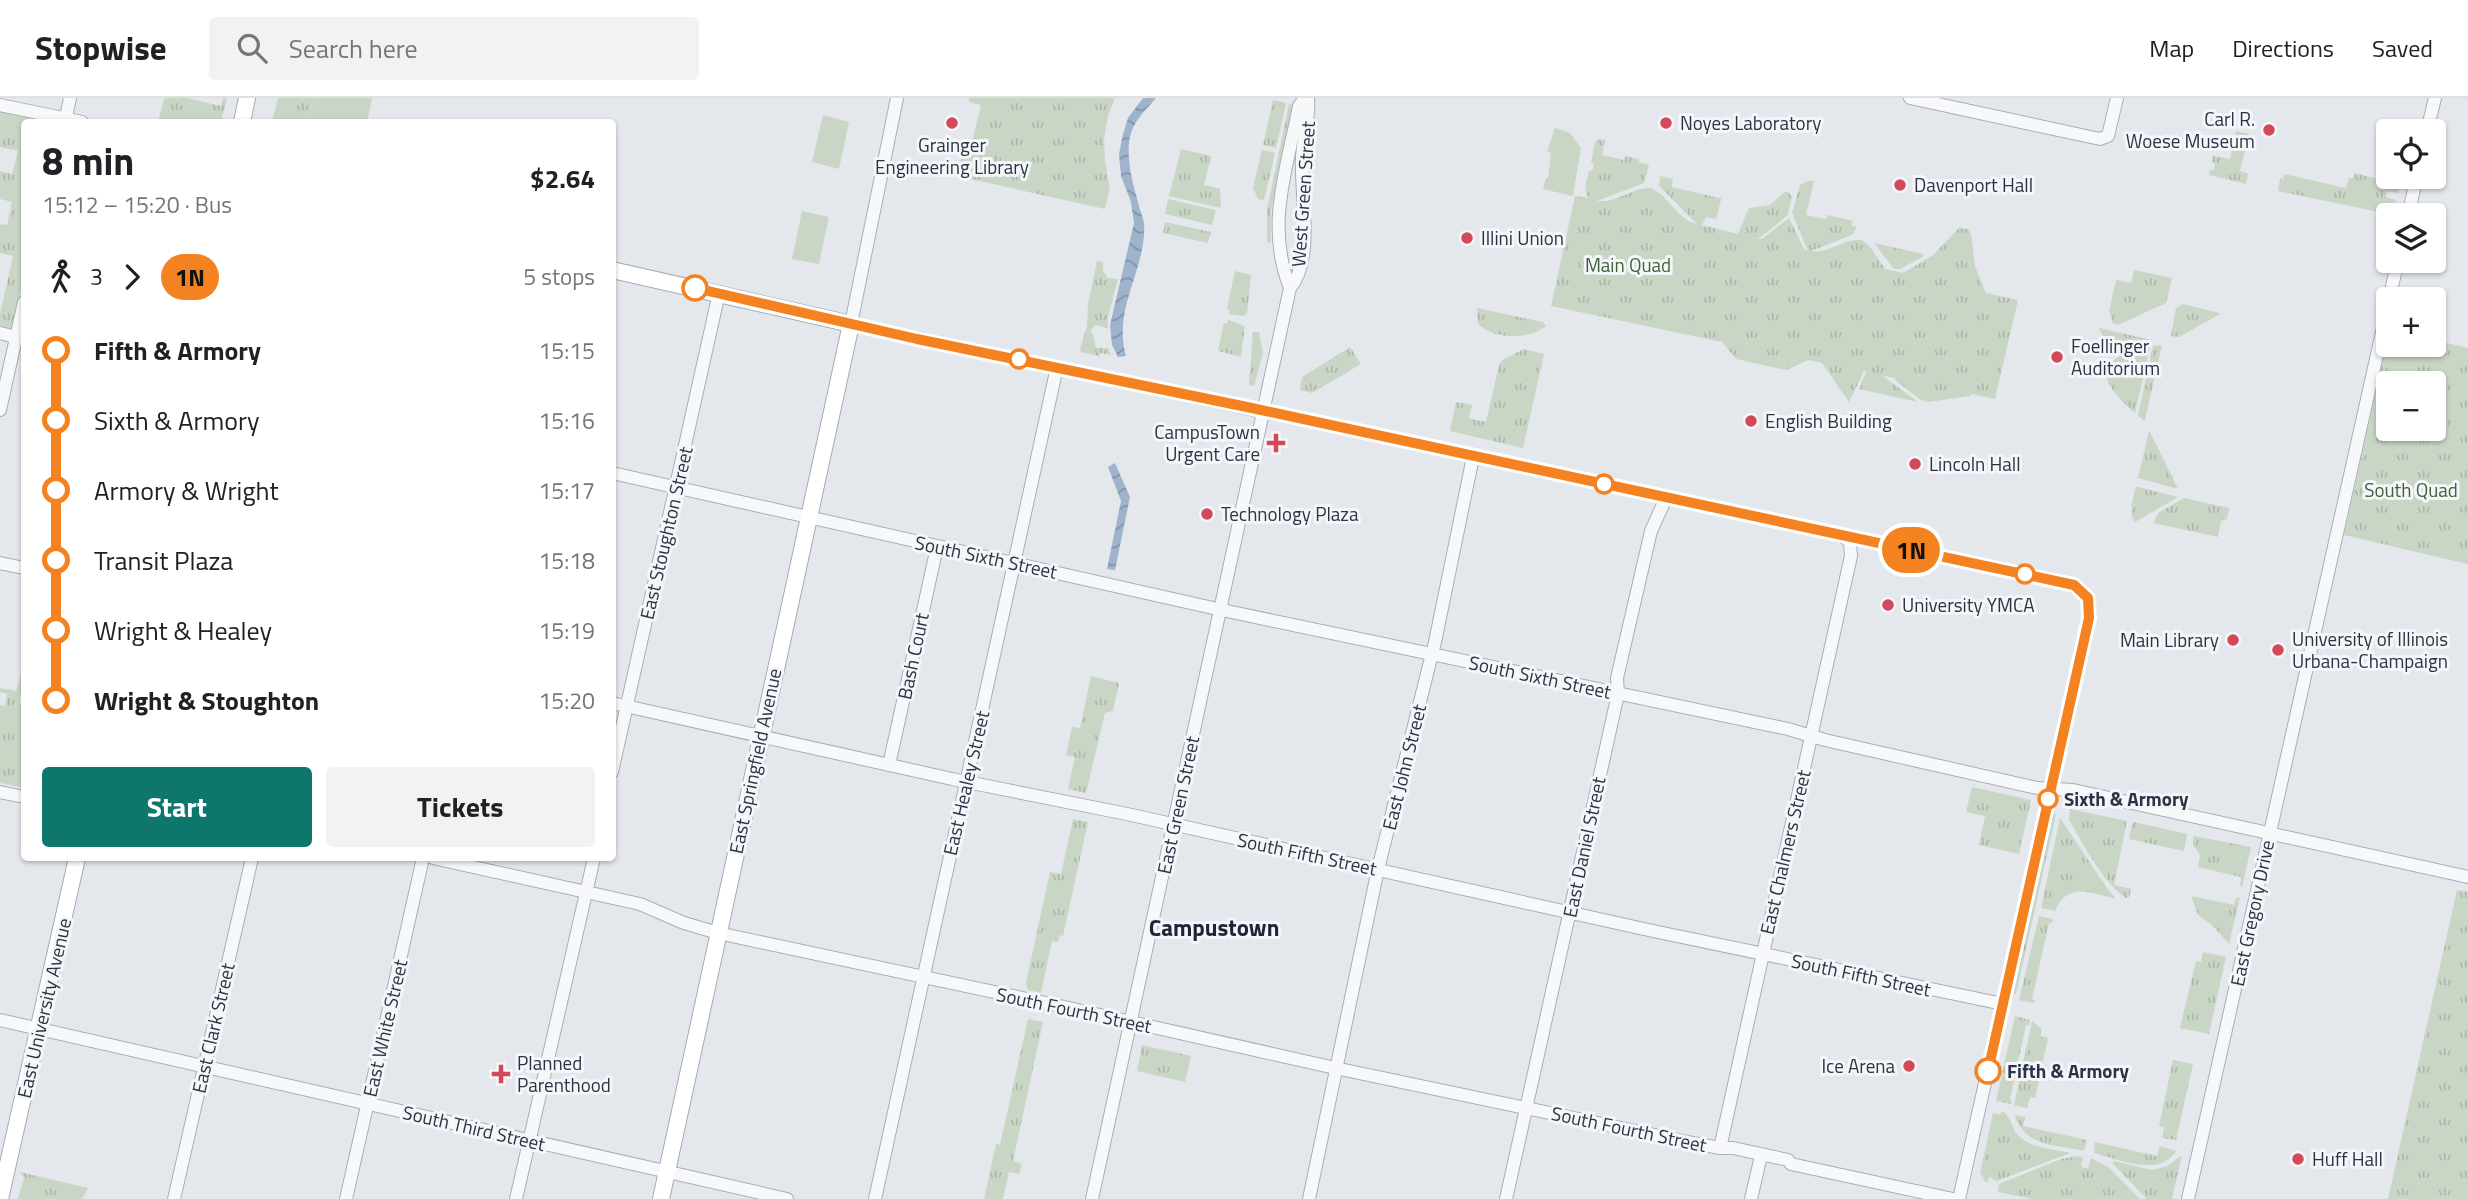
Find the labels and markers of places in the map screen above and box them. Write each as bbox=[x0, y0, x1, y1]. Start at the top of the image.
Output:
place label: Carl R. Woese Museum bbox=[2126, 104, 2255, 155]
place label: Noyes Laboratory bbox=[1680, 108, 1821, 137]
marker: Grainger Engineering Library bbox=[944, 115, 960, 131]
marker: Noyes Laboratory bbox=[1658, 115, 1674, 131]
marker: Carl R. Woese Museum bbox=[2261, 122, 2277, 138]
place label: Grainger Engineering Library bbox=[875, 130, 1029, 181]
place label: Davenport Hall bbox=[1914, 170, 2033, 199]
marker: Davenport Hall bbox=[1892, 177, 1908, 193]
place label: Illini Union bbox=[1481, 223, 1564, 252]
marker: Illini Union bbox=[1459, 230, 1475, 246]
unlabelled marker bbox=[682, 275, 708, 301]
place label: Foellinger Auditorium bbox=[2071, 331, 2160, 382]
unlabelled marker bbox=[1009, 349, 1029, 369]
marker: Foellinger Auditorium bbox=[2049, 349, 2065, 365]
place label: English Building bbox=[1765, 406, 1892, 435]
marker: English Building bbox=[1743, 413, 1759, 429]
place label: CampusTown Urgent Care bbox=[1154, 417, 1260, 468]
marker: CampusTown Urgent Care bbox=[1266, 433, 1286, 453]
place label: Lincoln Hall bbox=[1929, 449, 2021, 478]
marker: Lincoln Hall bbox=[1907, 456, 1923, 472]
unlabelled marker bbox=[1594, 474, 1614, 494]
place label: Technology Plaza bbox=[1221, 499, 1359, 528]
marker: Technology Plaza bbox=[1199, 506, 1215, 522]
unlabelled marker bbox=[2015, 564, 2035, 584]
place label: University YMCA bbox=[1902, 590, 2035, 619]
marker: University YMCA bbox=[1880, 597, 1896, 613]
place label: University of Illinois Urbana-Champaign bbox=[2292, 624, 2448, 675]
place label: Main Library bbox=[2120, 625, 2219, 654]
marker: Main Library bbox=[2225, 632, 2241, 648]
marker: University of Illinois Urbana-Champaign bbox=[2270, 642, 2286, 658]
place label: Sixth & Armory bbox=[2064, 784, 2189, 813]
marker: Sixth & Armory bbox=[2038, 789, 2058, 809]
place label: Planned Parenthood bbox=[517, 1048, 611, 1099]
place label: Ice Arena bbox=[1821, 1051, 1895, 1080]
place label: Fifth & Armory bbox=[2007, 1056, 2129, 1085]
marker: Ice Arena bbox=[1901, 1058, 1917, 1074]
marker: Fifth & Armory bbox=[1975, 1058, 2001, 1084]
marker: Planned Parenthood bbox=[491, 1064, 511, 1084]
place label: Huff Hall bbox=[2312, 1144, 2383, 1173]
marker: Huff Hall bbox=[2290, 1151, 2306, 1167]

